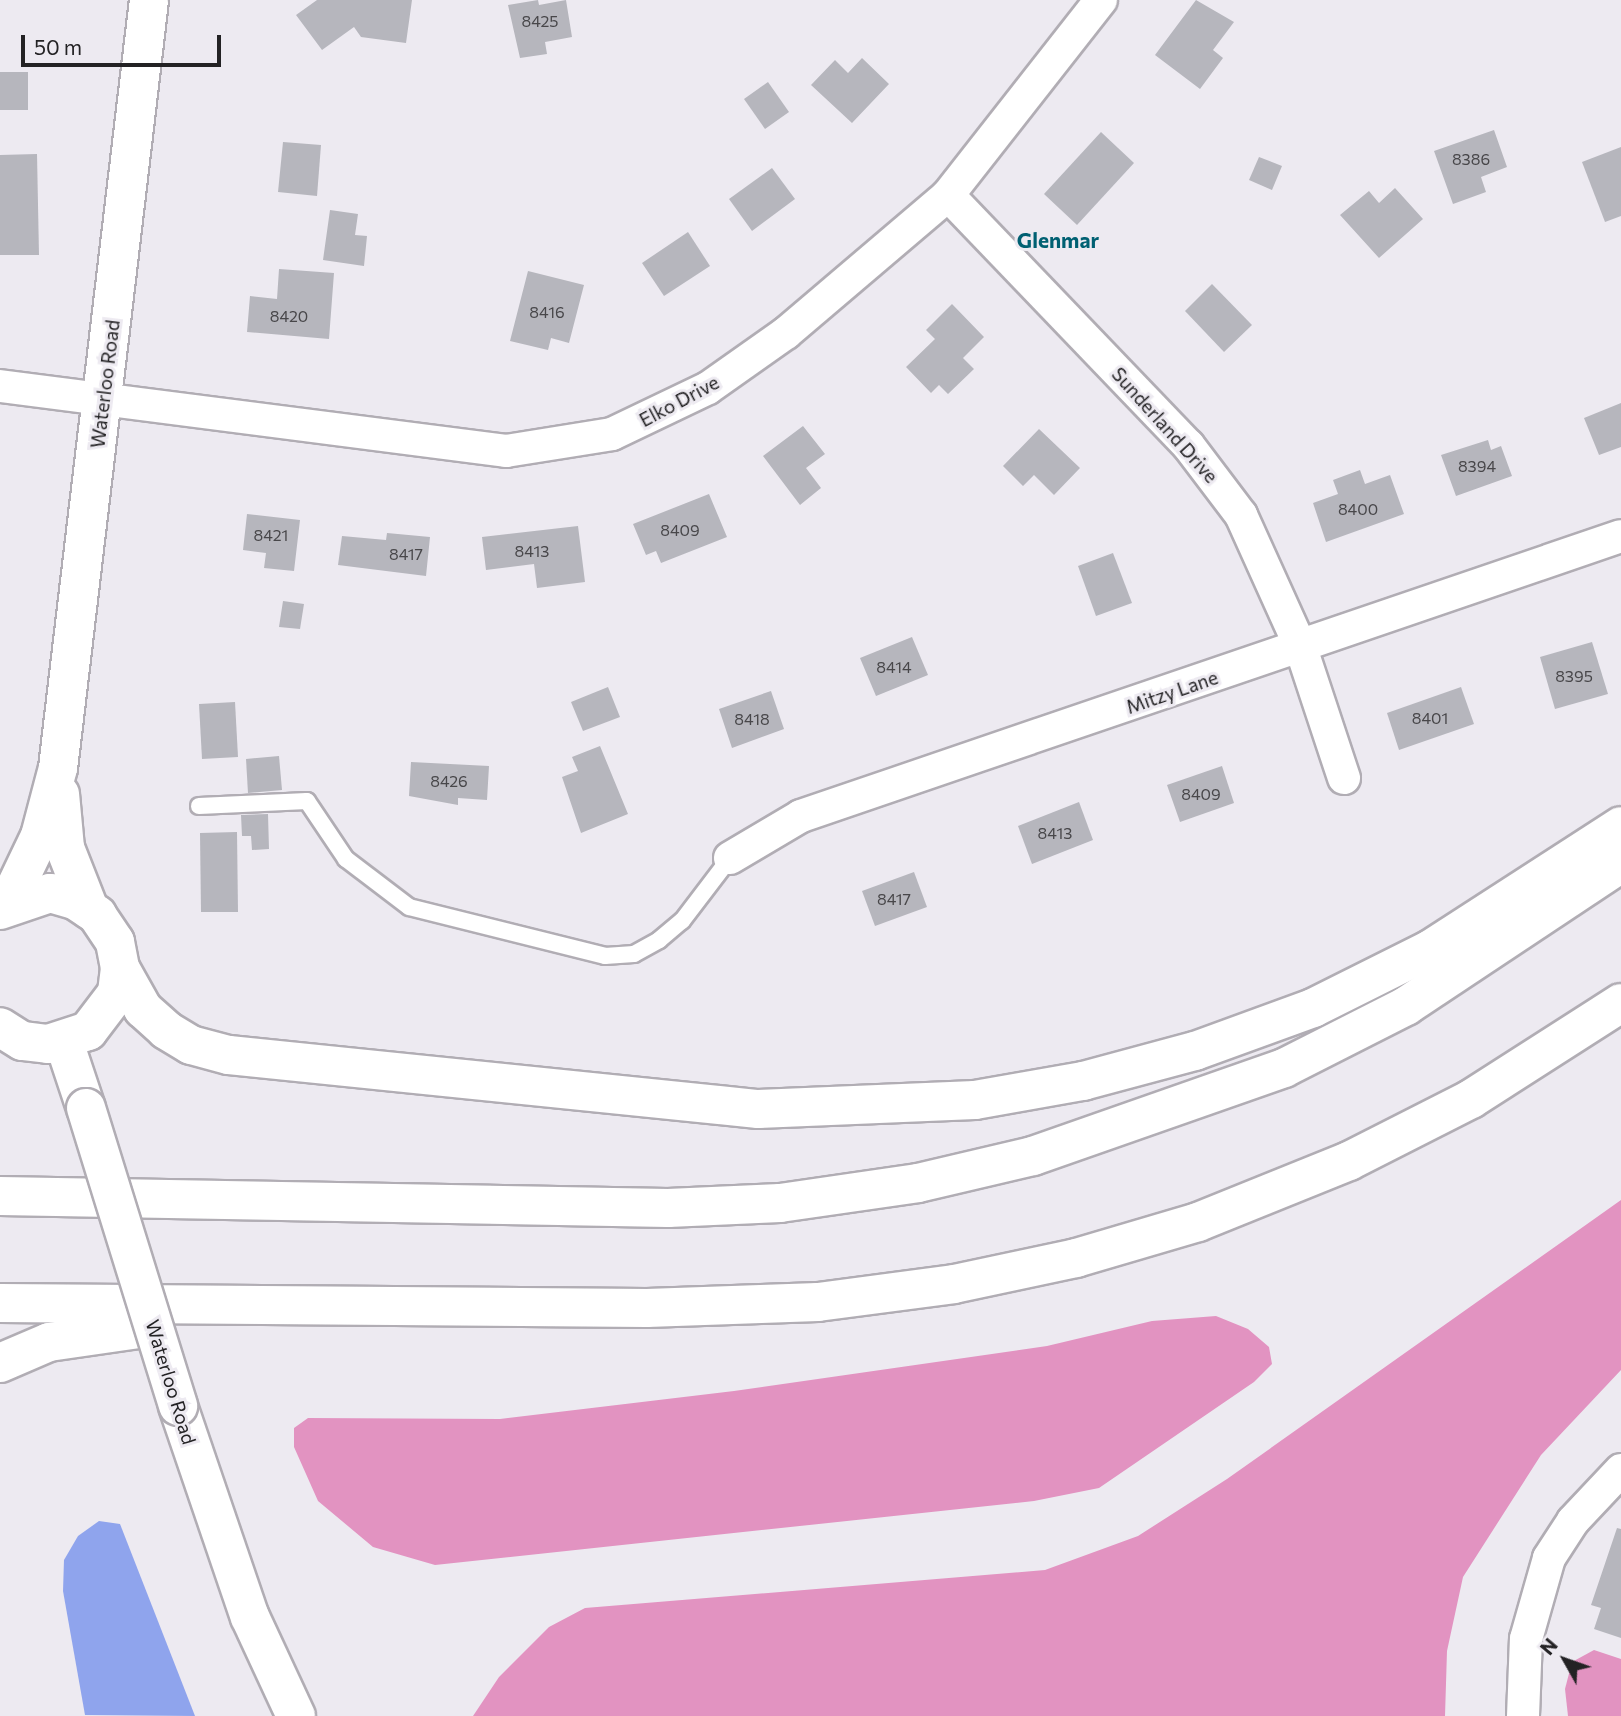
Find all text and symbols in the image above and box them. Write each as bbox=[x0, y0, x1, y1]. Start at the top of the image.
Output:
house number: 8425 bbox=[521, 11, 559, 31]
scale bar bbox=[24, 21, 224, 65]
text: 50 m bbox=[34, 34, 82, 59]
house number: 8386 bbox=[1452, 149, 1490, 169]
district label: Glenmar bbox=[1017, 227, 1099, 253]
house number: 8416 bbox=[529, 302, 565, 322]
house number: 8420 bbox=[270, 306, 308, 326]
street label: Waterloo Road bbox=[86, 319, 124, 449]
street label: Sunderland Drive bbox=[1107, 363, 1223, 487]
street label: Elko Drive bbox=[635, 371, 723, 431]
house number: 8394 bbox=[1458, 456, 1496, 476]
house number: 8400 bbox=[1338, 499, 1378, 519]
house number: 8409 bbox=[660, 520, 700, 540]
house number: 8421 bbox=[254, 525, 288, 545]
house number: 8413 bbox=[515, 541, 549, 561]
house number: 8417 bbox=[389, 544, 423, 564]
house number: 8414 bbox=[876, 657, 912, 677]
street label: Mitzy Lane bbox=[1123, 666, 1221, 718]
house number: 8395 bbox=[1555, 666, 1593, 686]
house number: 8401 bbox=[1412, 708, 1448, 728]
house number: 8418 bbox=[734, 709, 770, 729]
house number: 8426 bbox=[430, 771, 468, 791]
house number: 8409 bbox=[1181, 784, 1221, 804]
house number: 8413 bbox=[1038, 823, 1072, 843]
house number: 8417 bbox=[877, 889, 911, 909]
street label: Waterloo Road bbox=[141, 1317, 201, 1447]
north arrow bbox=[1530, 1625, 1600, 1695]
text: N bbox=[1535, 1633, 1562, 1659]

